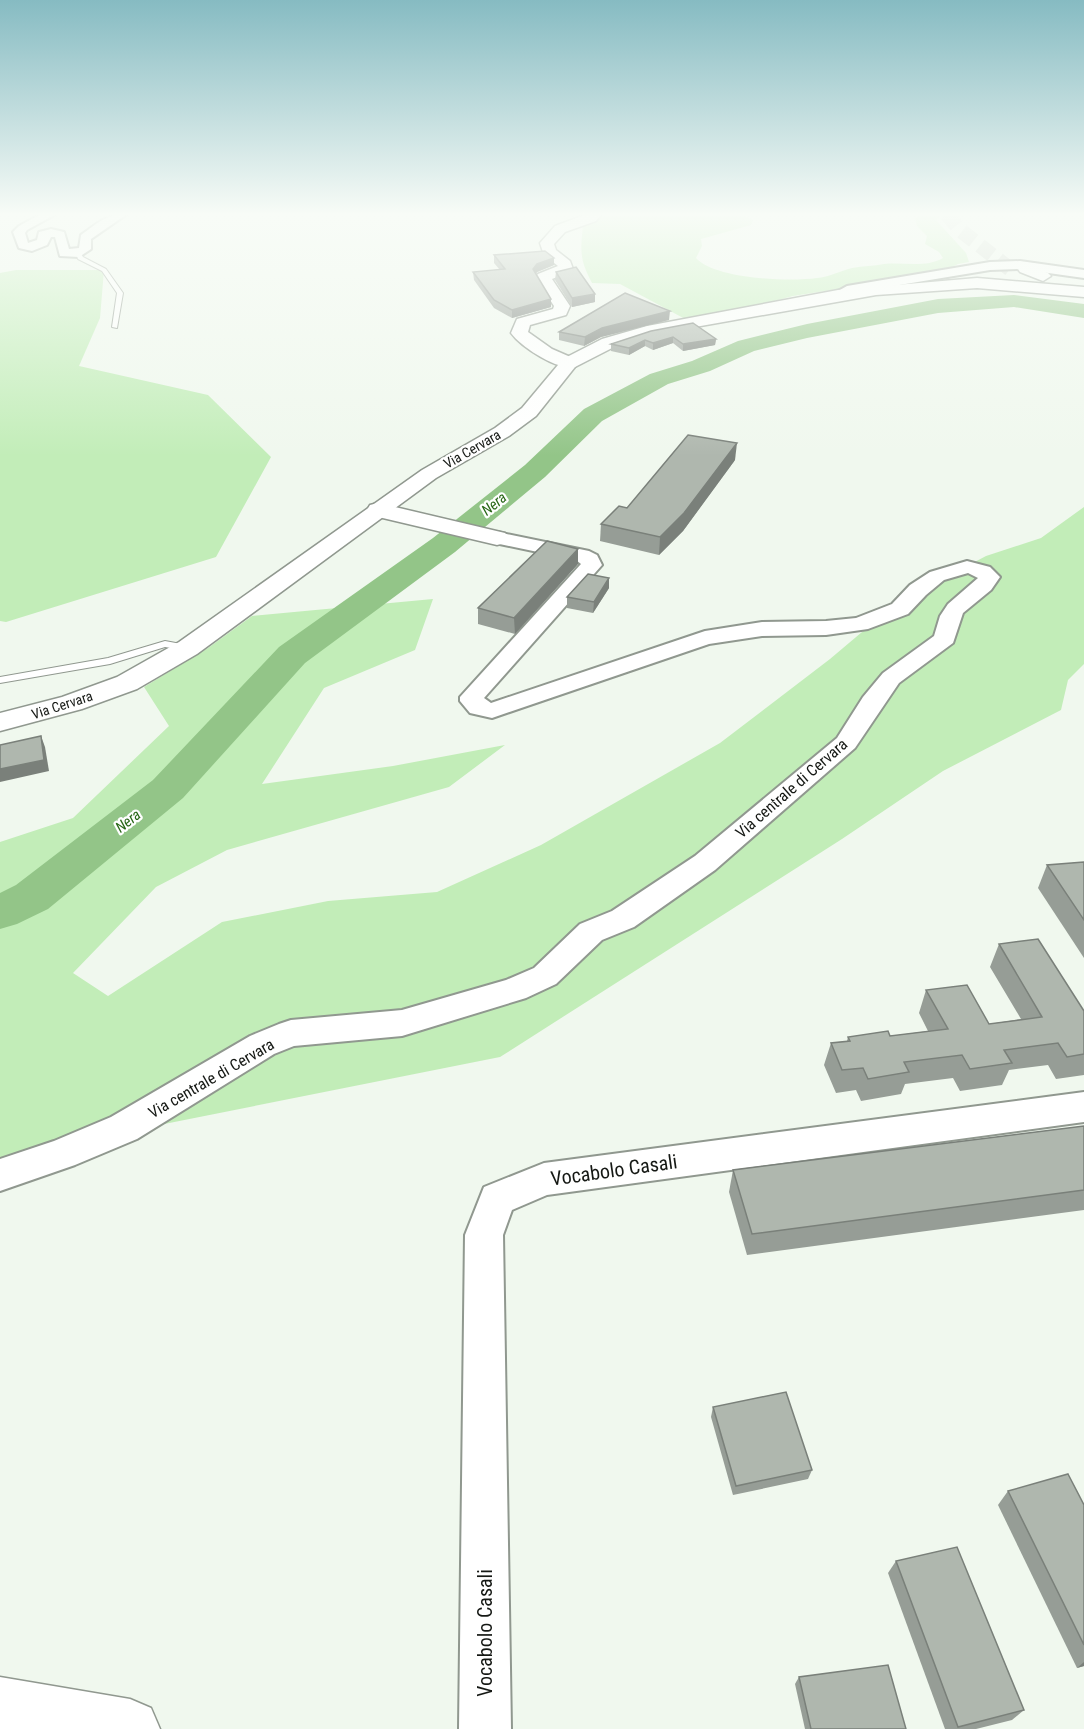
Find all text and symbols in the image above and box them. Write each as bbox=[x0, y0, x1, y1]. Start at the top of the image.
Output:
street label: Via Cervara bbox=[441, 426, 503, 472]
water label: Nera bbox=[478, 489, 510, 519]
street label: Via Cervara bbox=[29, 688, 95, 722]
street label: Via centrale di Cervara bbox=[732, 735, 851, 842]
water label: Nera bbox=[112, 806, 144, 836]
street label: Via centrale di Cervara bbox=[145, 1035, 277, 1122]
street label: Vocabolo Casali bbox=[549, 1149, 679, 1191]
street label: Vocabolo Casali bbox=[473, 1569, 497, 1697]

